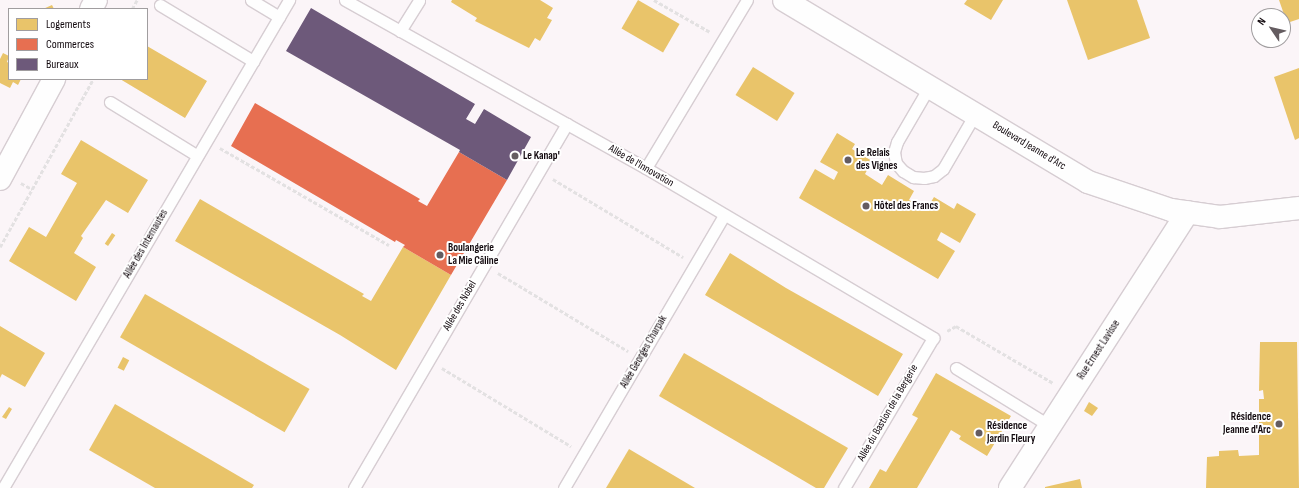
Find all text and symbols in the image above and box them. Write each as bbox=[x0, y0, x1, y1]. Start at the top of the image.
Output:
legend bbox=[8, 8, 148, 80]
north arrow bbox=[1251, 8, 1291, 48]
text: N bbox=[1255, 15, 1269, 28]
text: Logements bbox=[46, 17, 90, 32]
text: Commerces bbox=[46, 37, 94, 52]
text: Bureaux bbox=[46, 57, 79, 72]
street label: Boulevard Jeanne d'Arc bbox=[990, 119, 1068, 173]
street label: Allée de l'Innovation bbox=[606, 142, 676, 190]
place label: Le Relais des Vignes bbox=[856, 147, 898, 173]
place label: Le Kanap' bbox=[523, 149, 560, 163]
marker: Le Kanap' bbox=[510, 151, 520, 161]
marker: Le Relais des Vignes bbox=[843, 155, 853, 165]
place label: Hôtel des Francs bbox=[874, 199, 938, 213]
marker: Hôtel des Francs bbox=[861, 201, 871, 211]
street label: Allée des Internautes bbox=[121, 207, 171, 281]
place label: Boulangerie La Mie Câline bbox=[448, 242, 498, 268]
marker: Boulangerie La Mie Câline bbox=[435, 250, 445, 260]
street label: Allée des Nobel bbox=[440, 279, 480, 333]
street label: Allée Georges Charpak bbox=[618, 313, 670, 391]
street label: Rue Ernest Lavisse bbox=[1075, 318, 1123, 382]
street label: Allée du Bastion de la Bergerie bbox=[855, 362, 921, 464]
place label: Résidence Jeanne d'Arc bbox=[1223, 411, 1271, 437]
marker: Résidence Jeanne d'Arc bbox=[1274, 419, 1284, 429]
place label: Résidence Jardin Fleury bbox=[987, 420, 1035, 446]
marker: Résidence Jardin Fleury bbox=[974, 428, 984, 438]

